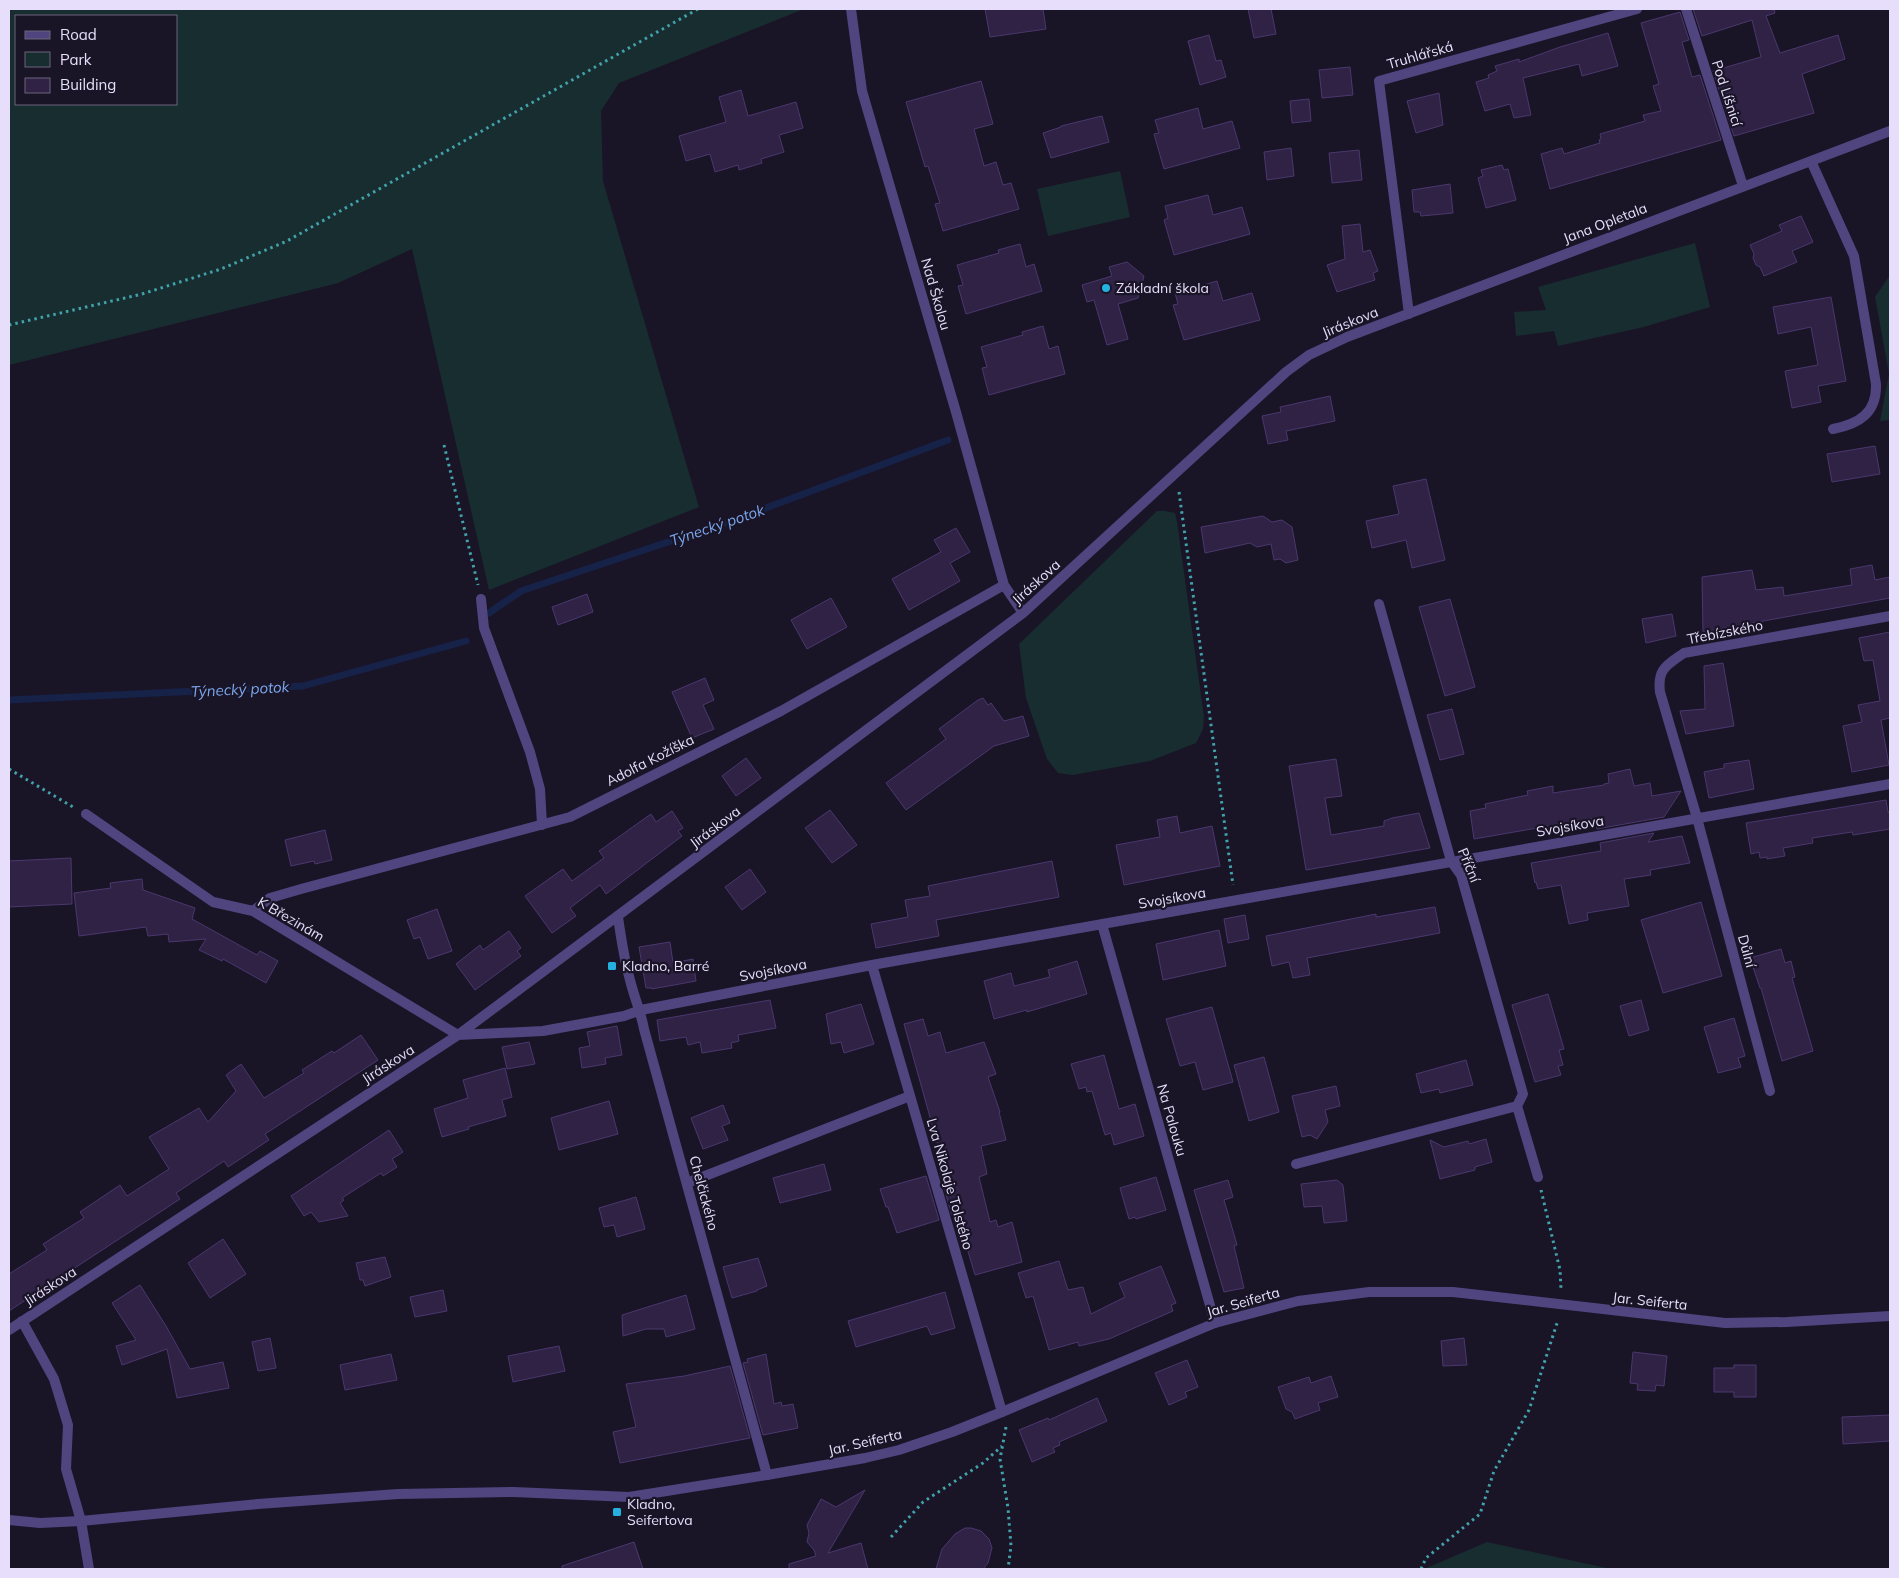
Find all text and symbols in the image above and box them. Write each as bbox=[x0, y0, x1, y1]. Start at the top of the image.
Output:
legend bbox=[15, 15, 178, 105]
text: Road bbox=[60, 25, 97, 44]
street label: Truhlářská bbox=[1385, 37, 1455, 73]
text: Park bbox=[60, 50, 92, 69]
street label: Pod Líšnicí bbox=[1708, 58, 1746, 129]
text: Building bbox=[60, 75, 116, 94]
street label: Jana Opletala bbox=[1560, 199, 1650, 247]
street label: Nad Školou bbox=[917, 256, 955, 332]
place label: Základní škola bbox=[1116, 279, 1209, 297]
marker: Základní škola bbox=[1100, 282, 1112, 294]
street label: Jiráskova bbox=[1319, 303, 1381, 341]
water label: Týnecký potok bbox=[667, 500, 768, 550]
street label: Jiráskova bbox=[1008, 556, 1064, 608]
street label: Třebízského bbox=[1686, 616, 1764, 648]
water label: Týnecký potok bbox=[190, 677, 291, 701]
street label: Adolfa Kožíška bbox=[603, 730, 697, 790]
street label: Jiráskova bbox=[686, 802, 744, 852]
street label: Svojsíkova bbox=[1535, 811, 1605, 841]
street label: Příční bbox=[1454, 845, 1485, 886]
street label: Svojsíkova bbox=[1137, 883, 1207, 913]
street label: K Březinám bbox=[254, 893, 328, 945]
street label: Důlní bbox=[1734, 933, 1760, 970]
street label: Svojsíkova bbox=[738, 955, 808, 985]
place label: Kladno, Barré bbox=[622, 957, 709, 975]
marker: Kladno, Barré bbox=[606, 960, 618, 972]
street label: Jiráskova bbox=[358, 1040, 418, 1088]
street label: Na Palouku bbox=[1153, 1082, 1191, 1158]
street label: Lva Nikolaje Tolstého bbox=[923, 1116, 977, 1252]
street label: Chelčického bbox=[685, 1154, 723, 1232]
street label: Jiráskova bbox=[20, 1262, 80, 1310]
street label: Jar. Seiferta bbox=[1204, 1283, 1282, 1321]
street label: Jar. Seiferta bbox=[1612, 1288, 1688, 1314]
street label: Jar. Seiferta bbox=[826, 1425, 904, 1459]
place label: Kladno, Seifertova bbox=[627, 1495, 693, 1529]
marker: Kladno, Seifertova bbox=[611, 1506, 623, 1518]

